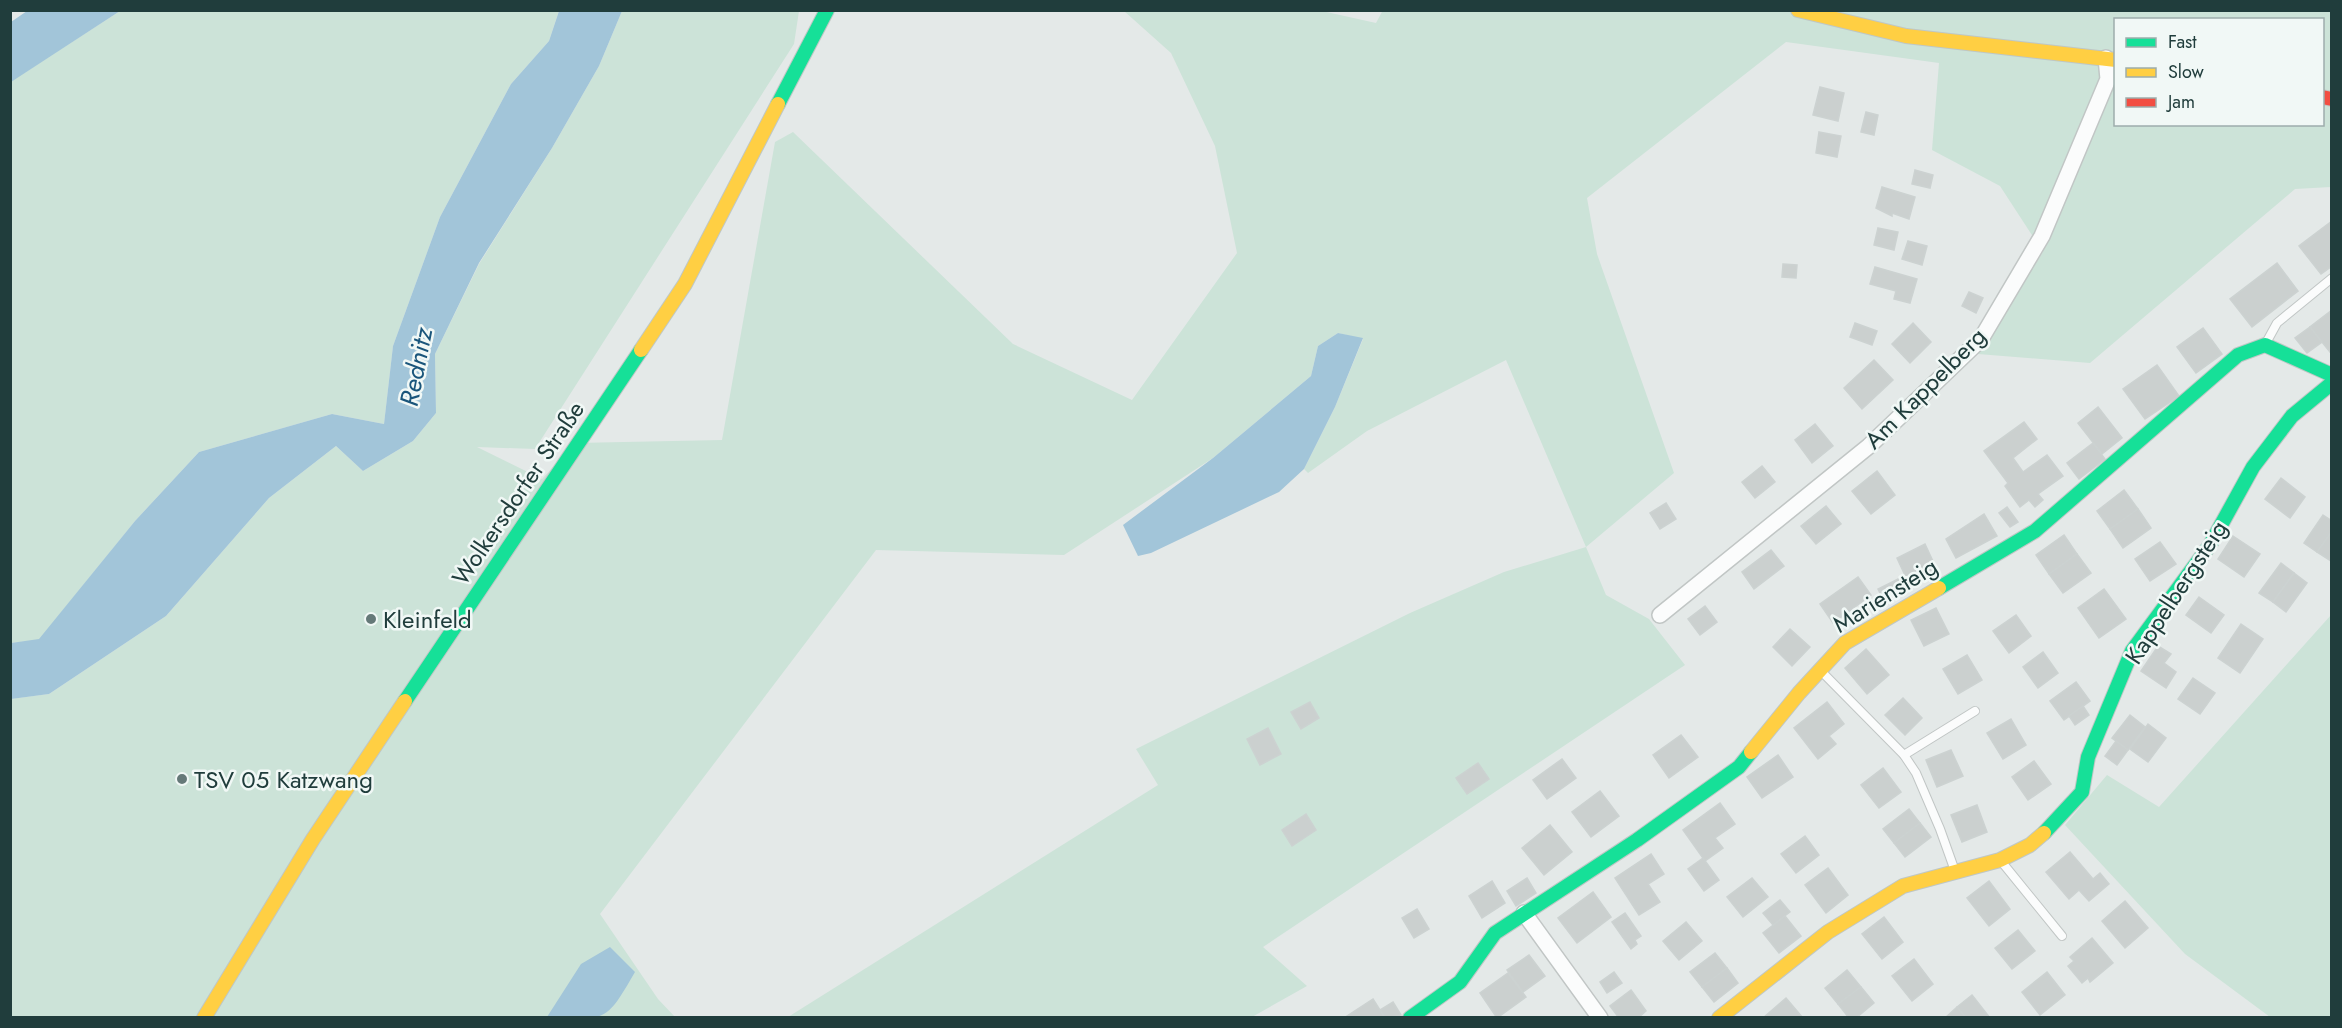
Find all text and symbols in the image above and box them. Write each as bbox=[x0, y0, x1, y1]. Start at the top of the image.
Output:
legend bbox=[2114, 18, 2324, 126]
text: Fast bbox=[2168, 29, 2197, 55]
text: Slow bbox=[2168, 59, 2205, 85]
text: Jam bbox=[2166, 89, 2195, 115]
street label: Am Kappelberg bbox=[1856, 319, 1994, 457]
water label: Rednitz bbox=[390, 323, 442, 409]
street label: Wolkersdorfer Straße bbox=[443, 394, 593, 592]
street label: Kappelbergsteig bbox=[2116, 513, 2236, 671]
street label: Mariensteig bbox=[1826, 549, 1944, 641]
place label: Kleinfeld bbox=[383, 602, 472, 637]
marker: Kleinfeld bbox=[364, 612, 378, 626]
place label: TSV 05 Katzwang bbox=[194, 762, 373, 797]
marker: TSV 05 Katzwang bbox=[175, 772, 189, 786]

